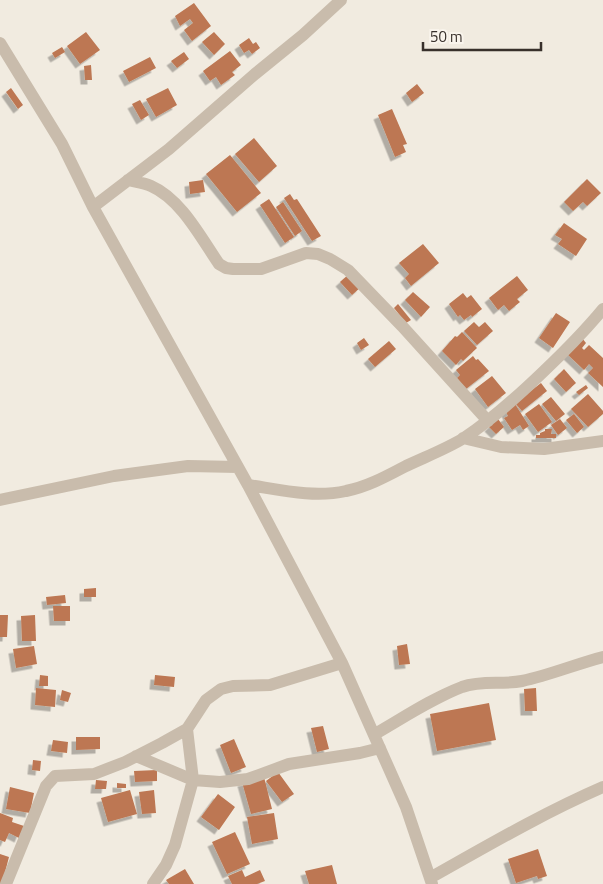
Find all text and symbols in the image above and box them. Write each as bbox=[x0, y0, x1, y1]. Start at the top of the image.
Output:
scale bar bbox=[423, 20, 540, 52]
text: 50 m bbox=[430, 25, 463, 48]

